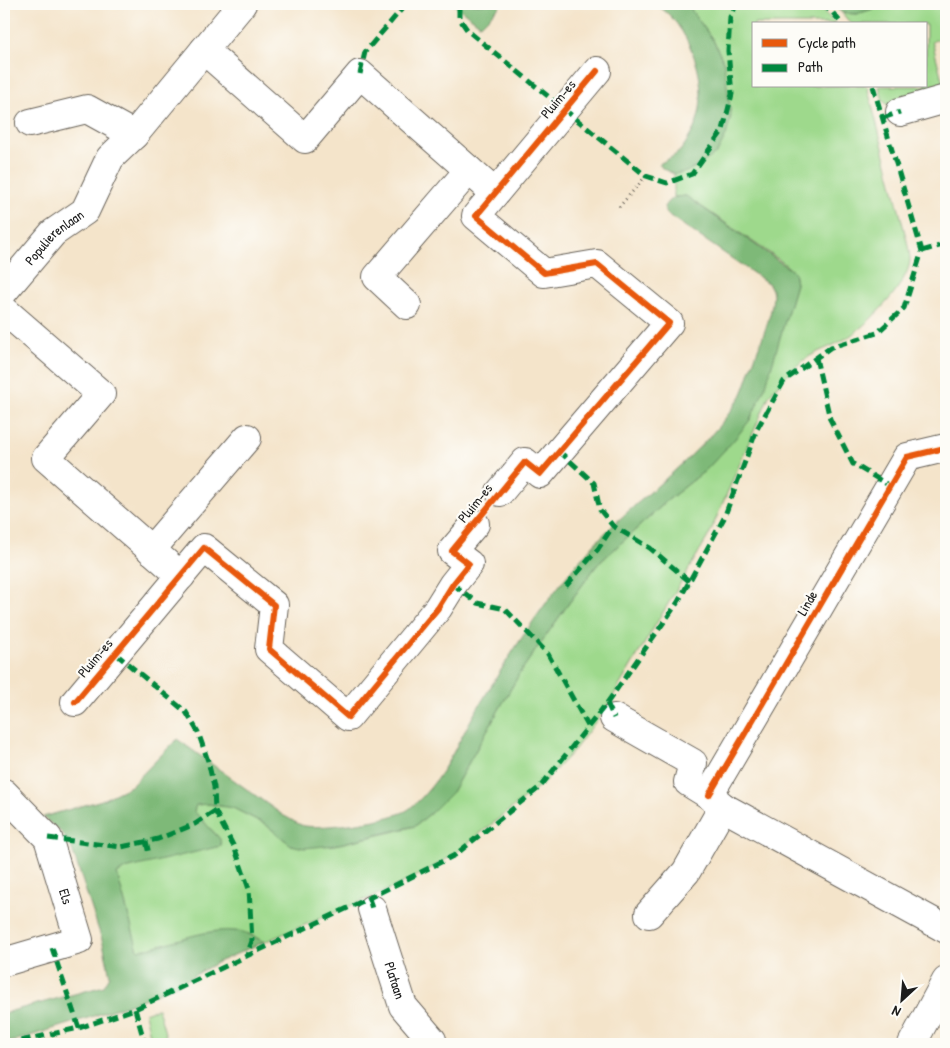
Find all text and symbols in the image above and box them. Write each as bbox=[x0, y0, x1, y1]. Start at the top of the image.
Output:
legend bbox=[752, 22, 928, 88]
text: Cycle path bbox=[798, 32, 856, 53]
text: Path bbox=[798, 56, 823, 77]
street label: Pluim-es bbox=[536, 75, 579, 122]
street label: Populierenlaan bbox=[20, 205, 87, 269]
street label: Pluim-es bbox=[453, 479, 496, 526]
street label: Linde bbox=[792, 587, 821, 619]
street label: Pluim-es bbox=[73, 634, 116, 681]
street label: Els bbox=[55, 886, 78, 906]
street label: Plataan bbox=[380, 959, 410, 1001]
north arrow bbox=[878, 976, 928, 1026]
text: N bbox=[888, 1002, 904, 1022]

